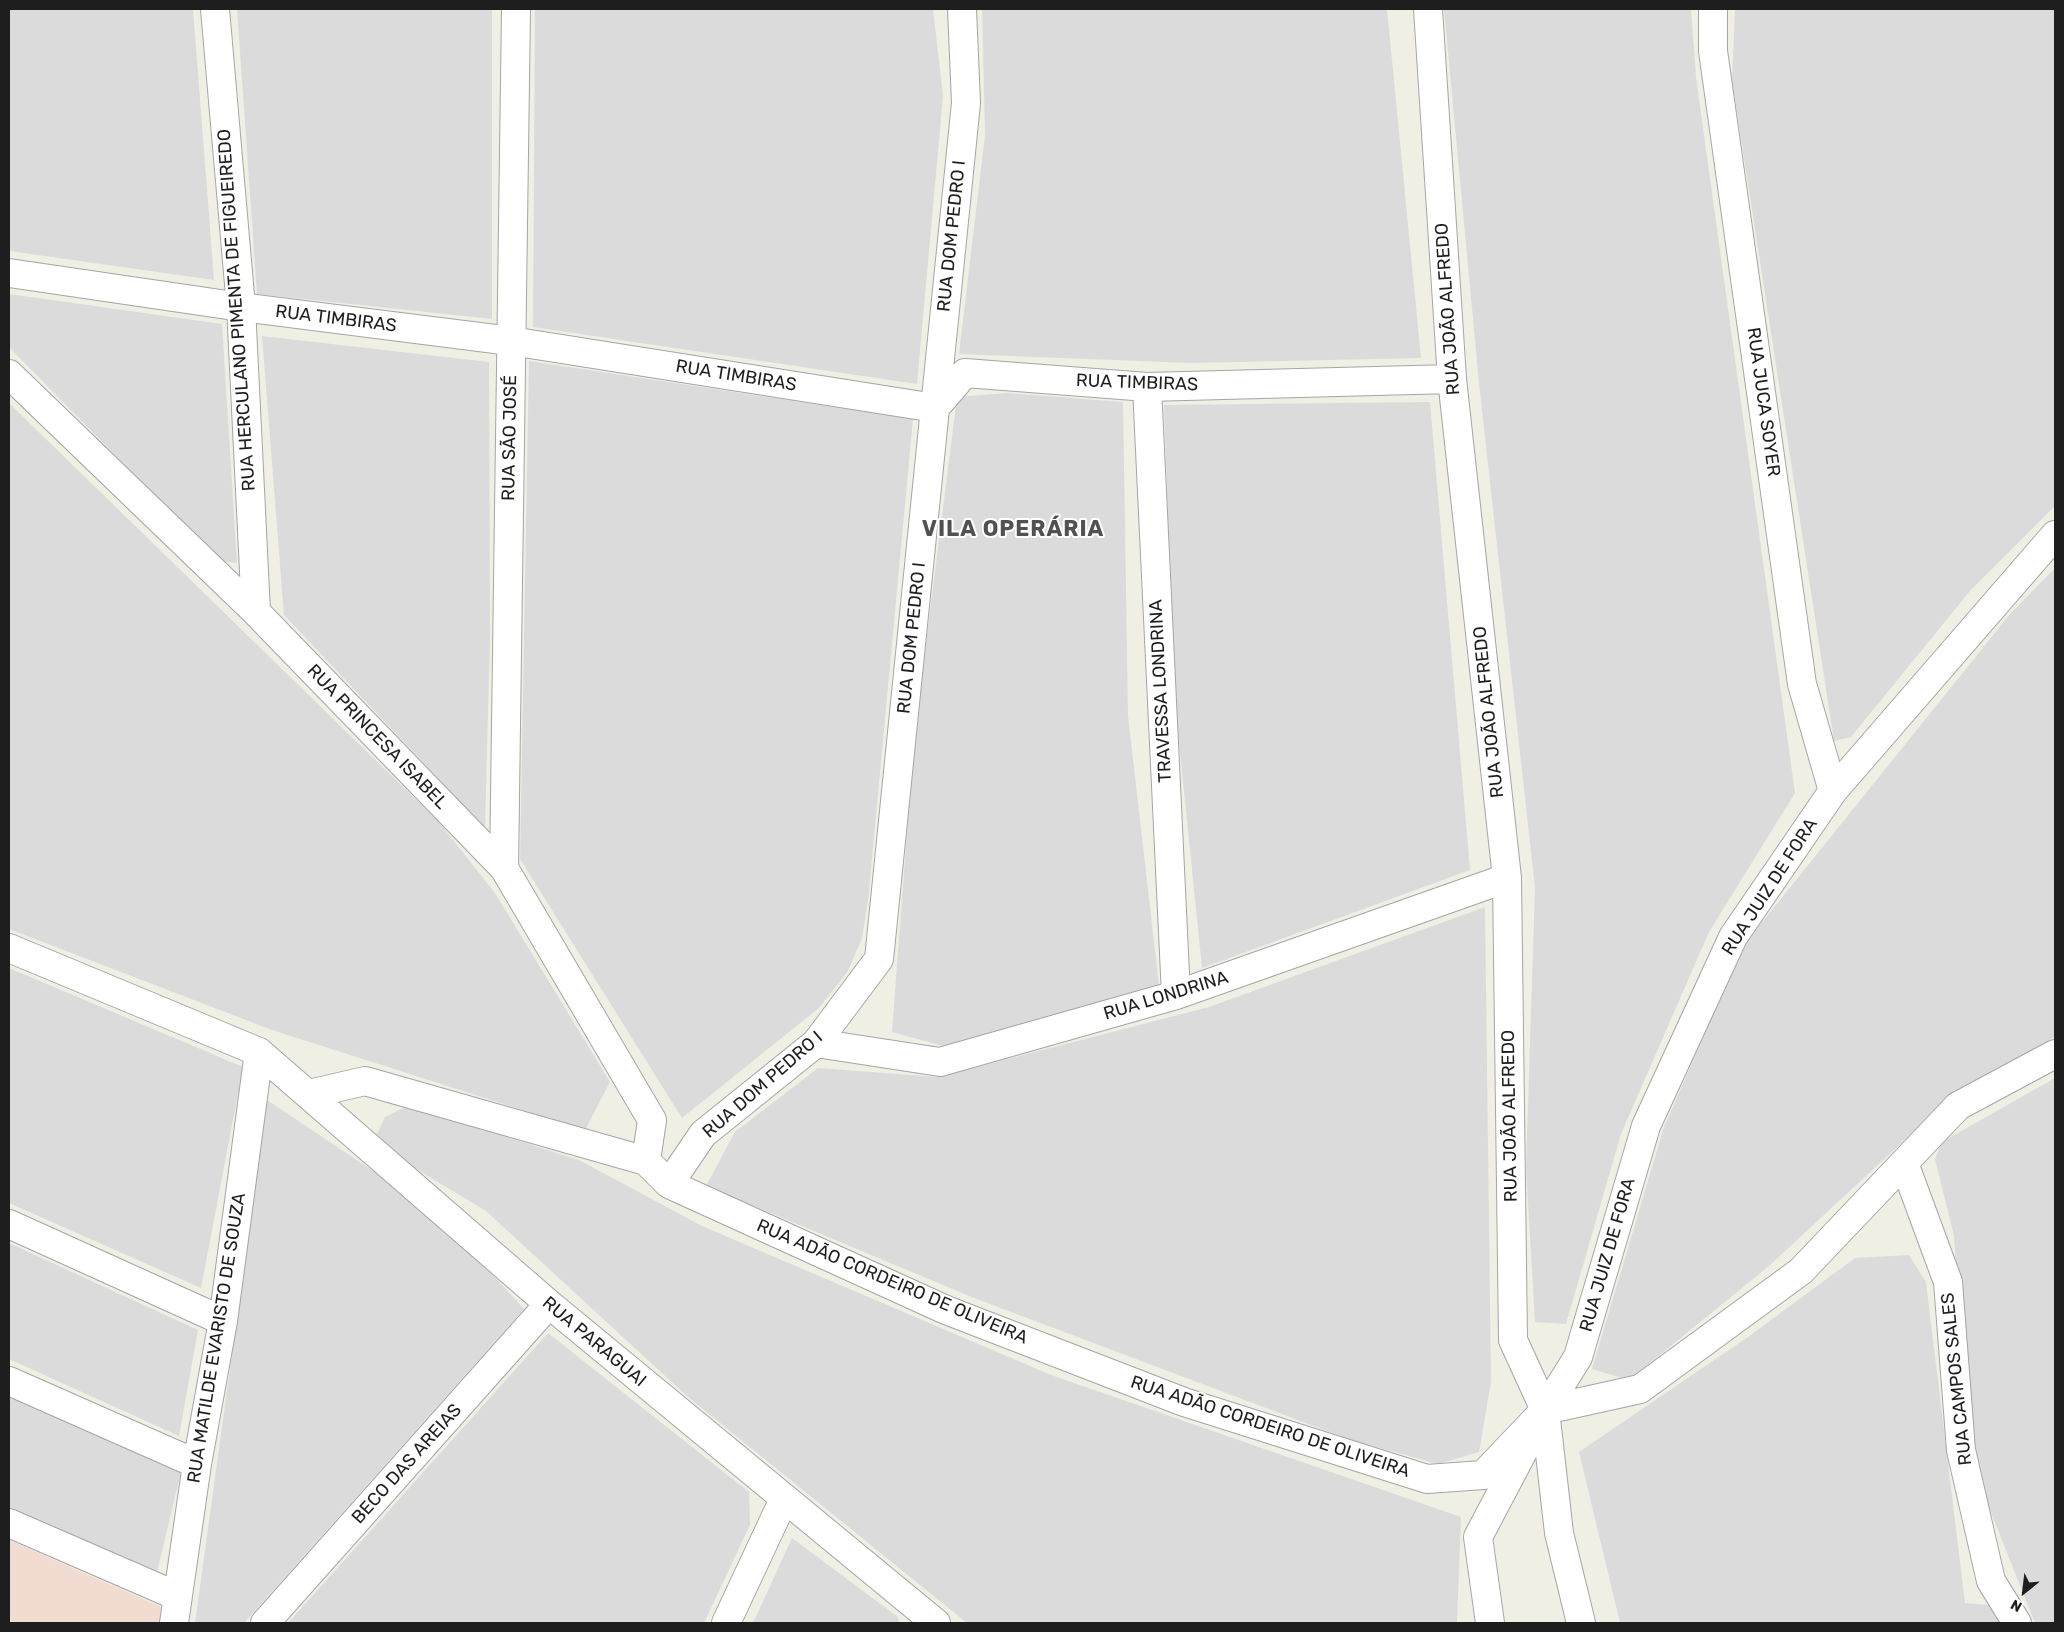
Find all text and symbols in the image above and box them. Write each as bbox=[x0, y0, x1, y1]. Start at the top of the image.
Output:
street label: RUA HERCULANO PIMENTA DE FIGUEIREDO bbox=[214, 128, 260, 492]
street label: RUA DOM PEDRO I bbox=[933, 159, 971, 313]
street label: RUA JOÃO ALFREDO bbox=[1431, 222, 1465, 396]
street label: RUA TIMBIRAS bbox=[274, 301, 398, 337]
street label: RUA JUCA SOYER bbox=[1742, 326, 1784, 478]
street label: RUA TIMBIRAS bbox=[674, 356, 798, 396]
street label: RUA TIMBIRAS bbox=[1076, 370, 1198, 396]
street label: RUA SÃO JOSÉ bbox=[498, 375, 522, 501]
district label: VILA OPERÁRIA bbox=[920, 517, 1106, 543]
street label: RUA DOM PEDRO I bbox=[893, 561, 931, 715]
street label: TRAVESSA LONDRINA bbox=[1145, 599, 1177, 783]
street label: RUA JOÃO ALFREDO bbox=[1469, 625, 1509, 799]
street label: RUA PRINCESA ISABEL bbox=[302, 660, 452, 814]
street label: RUA JUIZ DE FORA bbox=[1718, 814, 1822, 960]
street label: RUA LONDRINA bbox=[1101, 967, 1231, 1025]
street label: RUA DOM PEDRO I bbox=[699, 1027, 827, 1143]
street label: RUA JOÃO ALFREDO bbox=[1498, 1030, 1522, 1202]
street label: RUA JUIZ DE FORA bbox=[1576, 1176, 1640, 1334]
street label: RUA MATILDE EVARISTO DE SOUZA bbox=[183, 1191, 251, 1485]
street label: RUA ADÃO CORDEIRO DE OLIVEIRA bbox=[753, 1215, 1031, 1349]
street label: RUA PARAGUAI bbox=[538, 1292, 650, 1392]
street label: RUA CAMPOS SALES bbox=[1937, 1292, 1977, 1466]
street label: RUA ADÃO CORDEIRO DE OLIVEIRA bbox=[1128, 1372, 1412, 1482]
street label: BECO DAS AREIAS bbox=[348, 1400, 466, 1528]
north arrow bbox=[1999, 1567, 2049, 1617]
text: N bbox=[2008, 1596, 2025, 1615]

